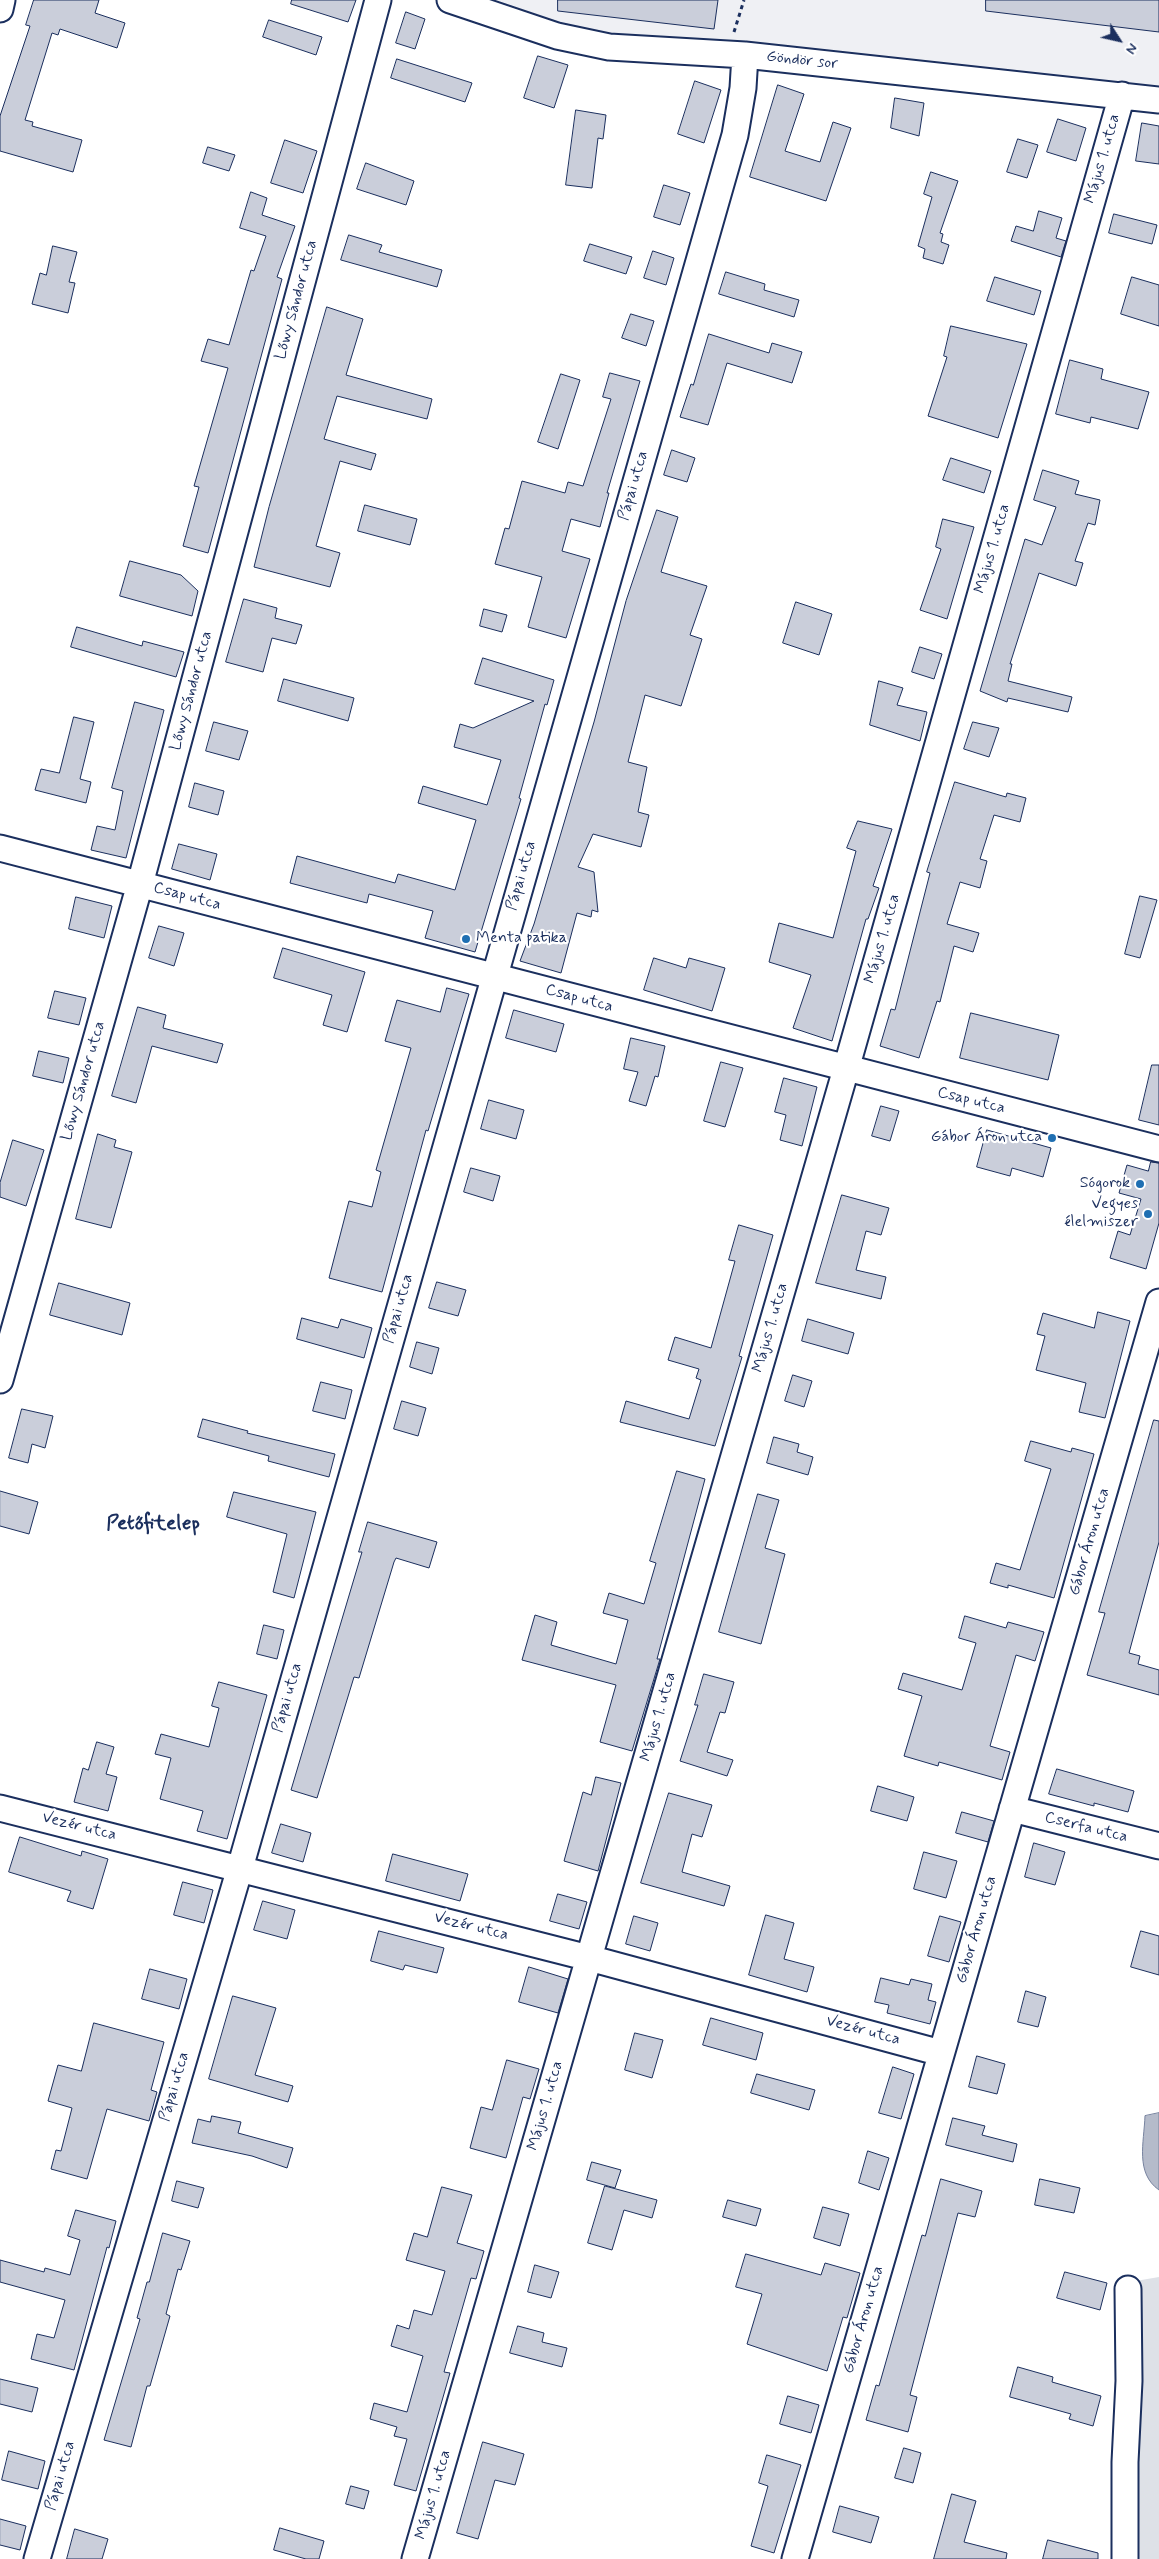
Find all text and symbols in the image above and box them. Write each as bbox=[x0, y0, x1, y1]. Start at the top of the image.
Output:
north arrow bbox=[1094, 15, 1144, 65]
text: N bbox=[1121, 40, 1141, 58]
street label: Göndör sor bbox=[765, 48, 839, 74]
street label: Május 1. utca bbox=[1081, 112, 1125, 206]
street label: Lőwy Sándor utca bbox=[272, 238, 322, 362]
street label: Pápai utca bbox=[615, 449, 653, 523]
street label: Május 1. utca bbox=[971, 502, 1015, 596]
street label: Lőwy Sándor utca bbox=[167, 629, 217, 753]
street label: Pápai utca bbox=[503, 839, 541, 913]
street label: Csap utca bbox=[151, 879, 223, 915]
street label: Május 1. utca bbox=[861, 892, 905, 986]
place label: Menta patika bbox=[476, 929, 567, 949]
marker: Menta patika bbox=[460, 933, 472, 945]
street label: Csap utca bbox=[543, 981, 615, 1017]
street label: Lőwy Sándor utca bbox=[58, 1019, 110, 1143]
street label: Csap utca bbox=[935, 1083, 1007, 1119]
place label: Gábor Áron utca bbox=[931, 1128, 1042, 1148]
marker: Gábor Áron utca bbox=[1046, 1132, 1058, 1144]
place label: Sógorok bbox=[1080, 1174, 1130, 1194]
marker: Sógorok bbox=[1134, 1178, 1146, 1190]
place label: Vegyes élelmiszer bbox=[1063, 1195, 1138, 1233]
marker: Vegyes élelmiszer bbox=[1142, 1208, 1154, 1220]
street label: Pápai utca bbox=[380, 1272, 418, 1346]
street label: Május 1. utca bbox=[749, 1281, 793, 1375]
street label: Gábor Áron utca bbox=[1065, 1486, 1115, 1598]
district label: Petőfitelep bbox=[106, 1512, 200, 1538]
street label: Pápai utca bbox=[269, 1661, 307, 1735]
street label: Május 1. utca bbox=[637, 1670, 681, 1764]
street label: Cserfa utca bbox=[1043, 1808, 1129, 1848]
street label: Vezér utca bbox=[40, 1809, 118, 1845]
street label: Gábor Áron utca bbox=[952, 1874, 1002, 1986]
street label: Vezér utca bbox=[432, 1909, 510, 1945]
street label: Vezér utca bbox=[824, 2012, 902, 2050]
street label: Pápai utca bbox=[156, 2050, 194, 2124]
street label: Május 1. utca bbox=[524, 2059, 568, 2153]
street label: Gábor Áron utca bbox=[839, 2264, 889, 2376]
street label: Pápai utca bbox=[42, 2439, 80, 2513]
street label: Május 1. utca bbox=[412, 2448, 456, 2542]

